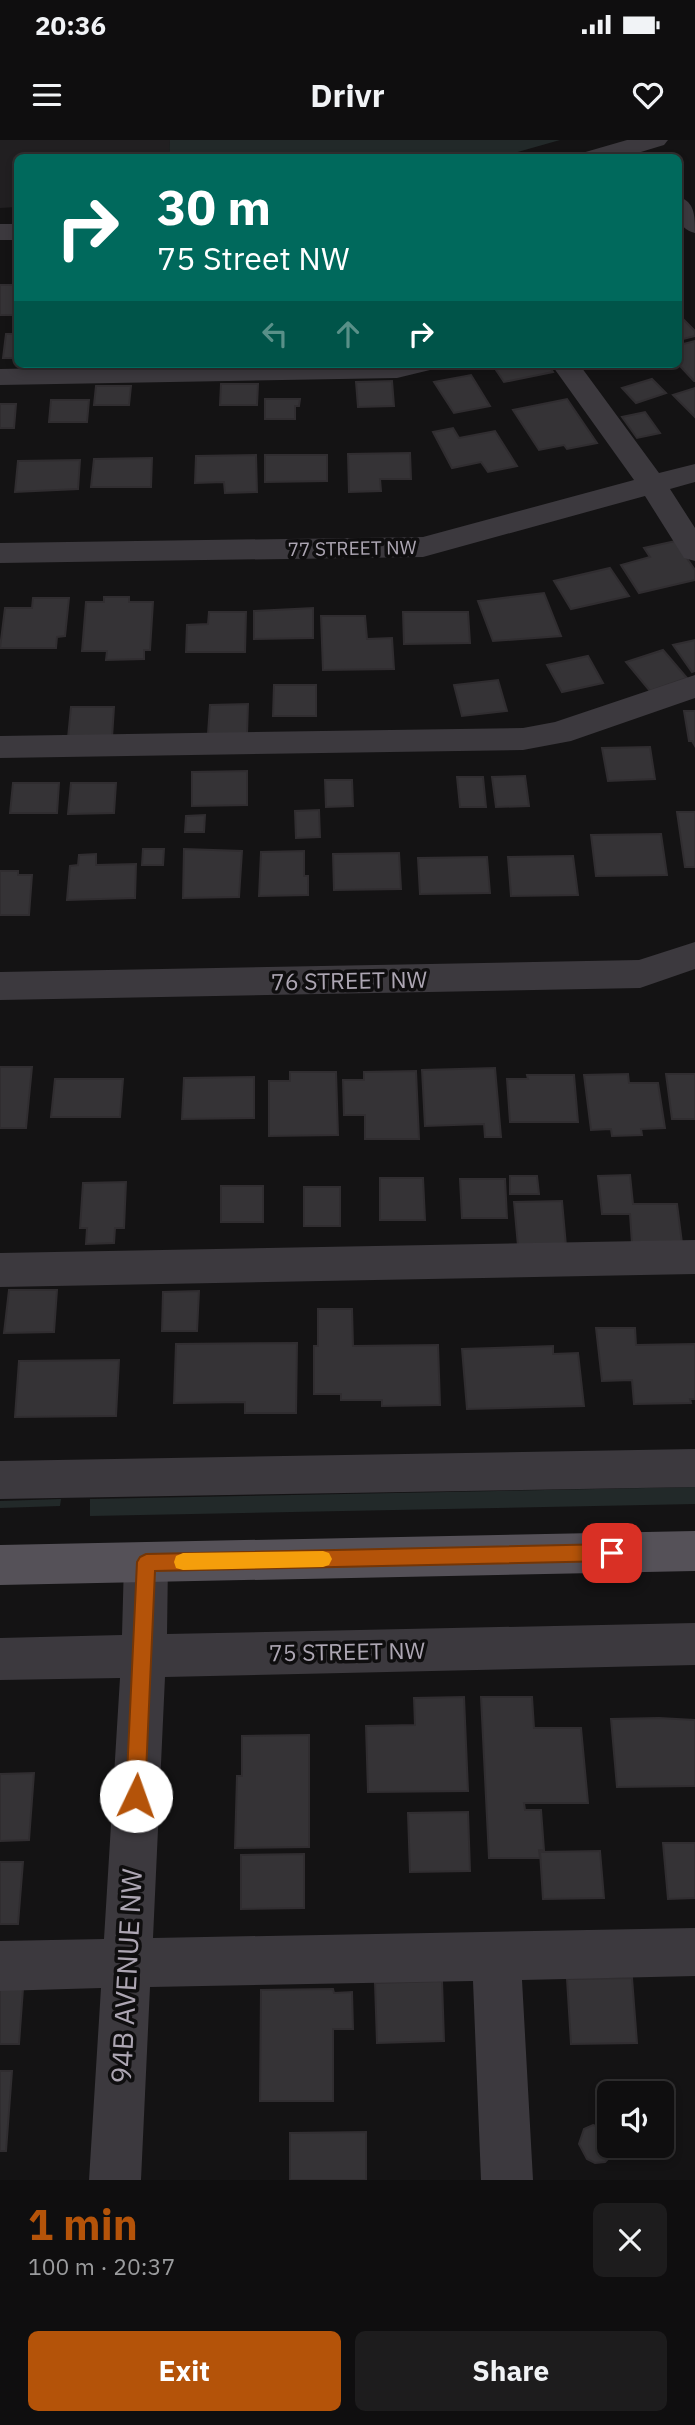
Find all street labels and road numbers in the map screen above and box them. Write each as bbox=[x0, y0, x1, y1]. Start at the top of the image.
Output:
street label: 77 STREET NW bbox=[287, 535, 417, 561]
street label: 76 STREET NW bbox=[271, 964, 428, 996]
street label: 75 STREET NW bbox=[269, 1635, 426, 1667]
street label: 94B AVENUE NW bbox=[102, 1868, 150, 2084]

